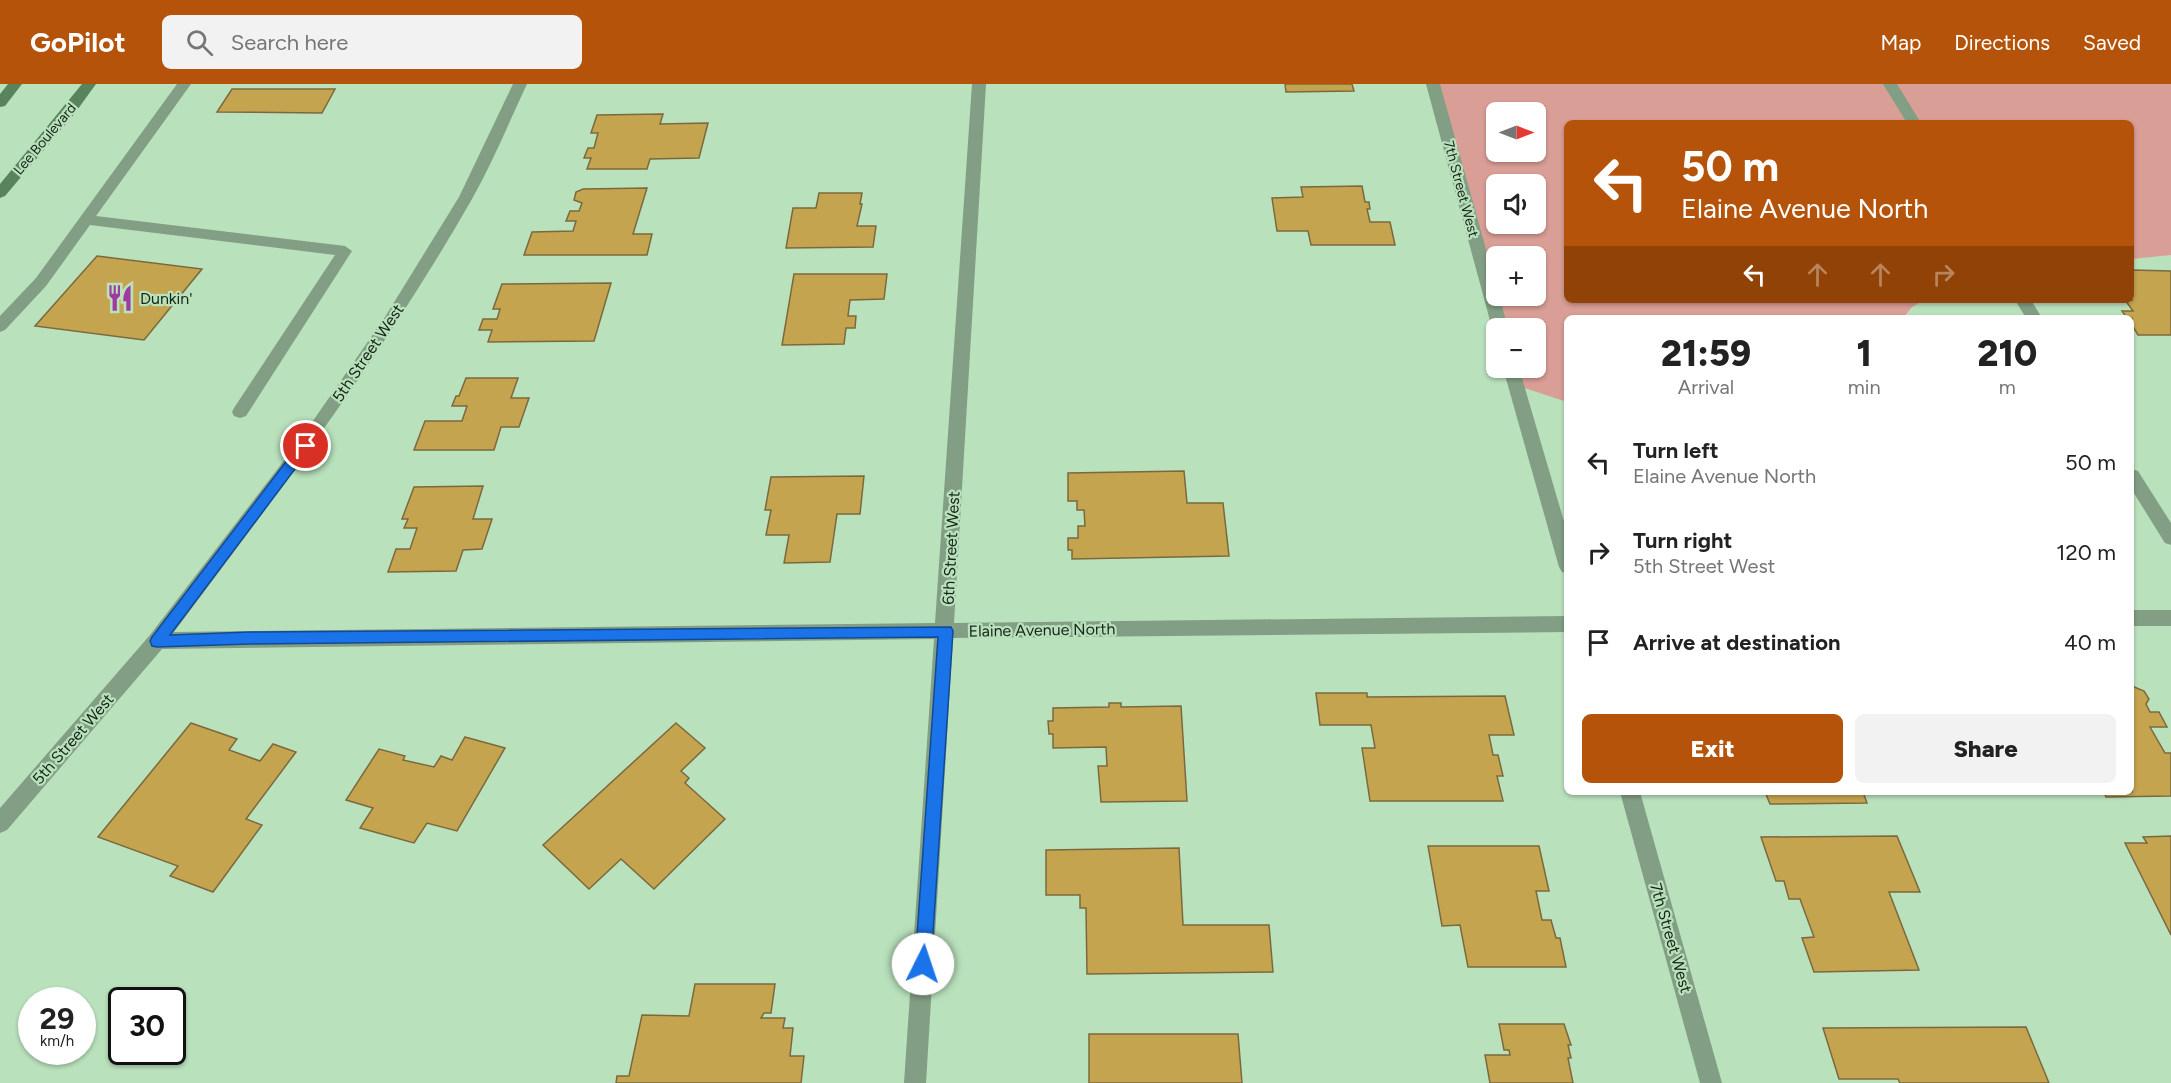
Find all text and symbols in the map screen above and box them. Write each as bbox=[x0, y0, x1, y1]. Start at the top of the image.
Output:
search box bbox=[162, 15, 582, 69]
text: GoPilot bbox=[30, 25, 126, 59]
icon: search bbox=[183, 26, 216, 59]
text: Search here bbox=[231, 29, 348, 56]
text: Map bbox=[1880, 30, 1921, 55]
text: Directions bbox=[1954, 30, 2050, 55]
text: Saved bbox=[2083, 30, 2141, 55]
street label: Lee Boulevard bbox=[10, 100, 80, 178]
north arrow bbox=[1486, 102, 1546, 162]
map controls bbox=[1486, 102, 1546, 378]
street label: 7th Street West bbox=[1440, 139, 1482, 239]
text: 50 m bbox=[1681, 141, 1779, 192]
icon: left bbox=[1582, 144, 1660, 222]
button: sound bbox=[1486, 174, 1546, 234]
text: Elaine Avenue North bbox=[1681, 192, 1928, 225]
button: + bbox=[1486, 246, 1546, 306]
icon: left bbox=[1738, 258, 1771, 291]
icon: ahead bbox=[1801, 258, 1834, 291]
icon: ahead bbox=[1864, 258, 1897, 291]
icon: right bbox=[1927, 258, 1960, 291]
restaurant icon: Dunkin' bbox=[105, 283, 135, 313]
place label: Dunkin' bbox=[140, 289, 192, 308]
street label: 5th Street West bbox=[328, 300, 408, 406]
button: − bbox=[1486, 318, 1546, 378]
text: 21:59 bbox=[1661, 332, 1751, 375]
text: 1 bbox=[1856, 332, 1872, 375]
text: 210 bbox=[1977, 332, 2037, 375]
text: Arrival bbox=[1678, 375, 1734, 399]
text: min bbox=[1848, 375, 1881, 399]
text: m bbox=[1999, 375, 2016, 399]
pin bbox=[280, 420, 331, 471]
icon: arrive bbox=[289, 429, 322, 462]
text: Turn left bbox=[1633, 437, 1719, 464]
icon: left bbox=[1582, 446, 1615, 479]
text: 50 m bbox=[2065, 449, 2116, 476]
text: Elaine Avenue North bbox=[1633, 464, 1816, 488]
street label: 6th Street West bbox=[939, 491, 963, 605]
text: Turn right bbox=[1633, 527, 1732, 554]
icon: right bbox=[1582, 536, 1615, 569]
text: 120 m bbox=[2056, 539, 2116, 566]
text: 5th Street West bbox=[1633, 554, 1775, 578]
street label: Elaine Avenue North bbox=[969, 619, 1116, 641]
icon: arrive bbox=[1582, 626, 1615, 659]
text: Arrive at destination bbox=[1633, 629, 1841, 656]
text: 40 m bbox=[2064, 629, 2116, 656]
street label: 5th Street West bbox=[28, 690, 118, 788]
button: Exit bbox=[1582, 714, 1843, 783]
button: Share bbox=[1855, 714, 2116, 783]
street label: 7th Street West bbox=[1646, 881, 1696, 995]
position arrow bbox=[891, 932, 955, 996]
speed limit sign: 30 bbox=[108, 987, 186, 1065]
text: 29 bbox=[40, 1000, 74, 1037]
text: km/h bbox=[40, 1032, 74, 1050]

